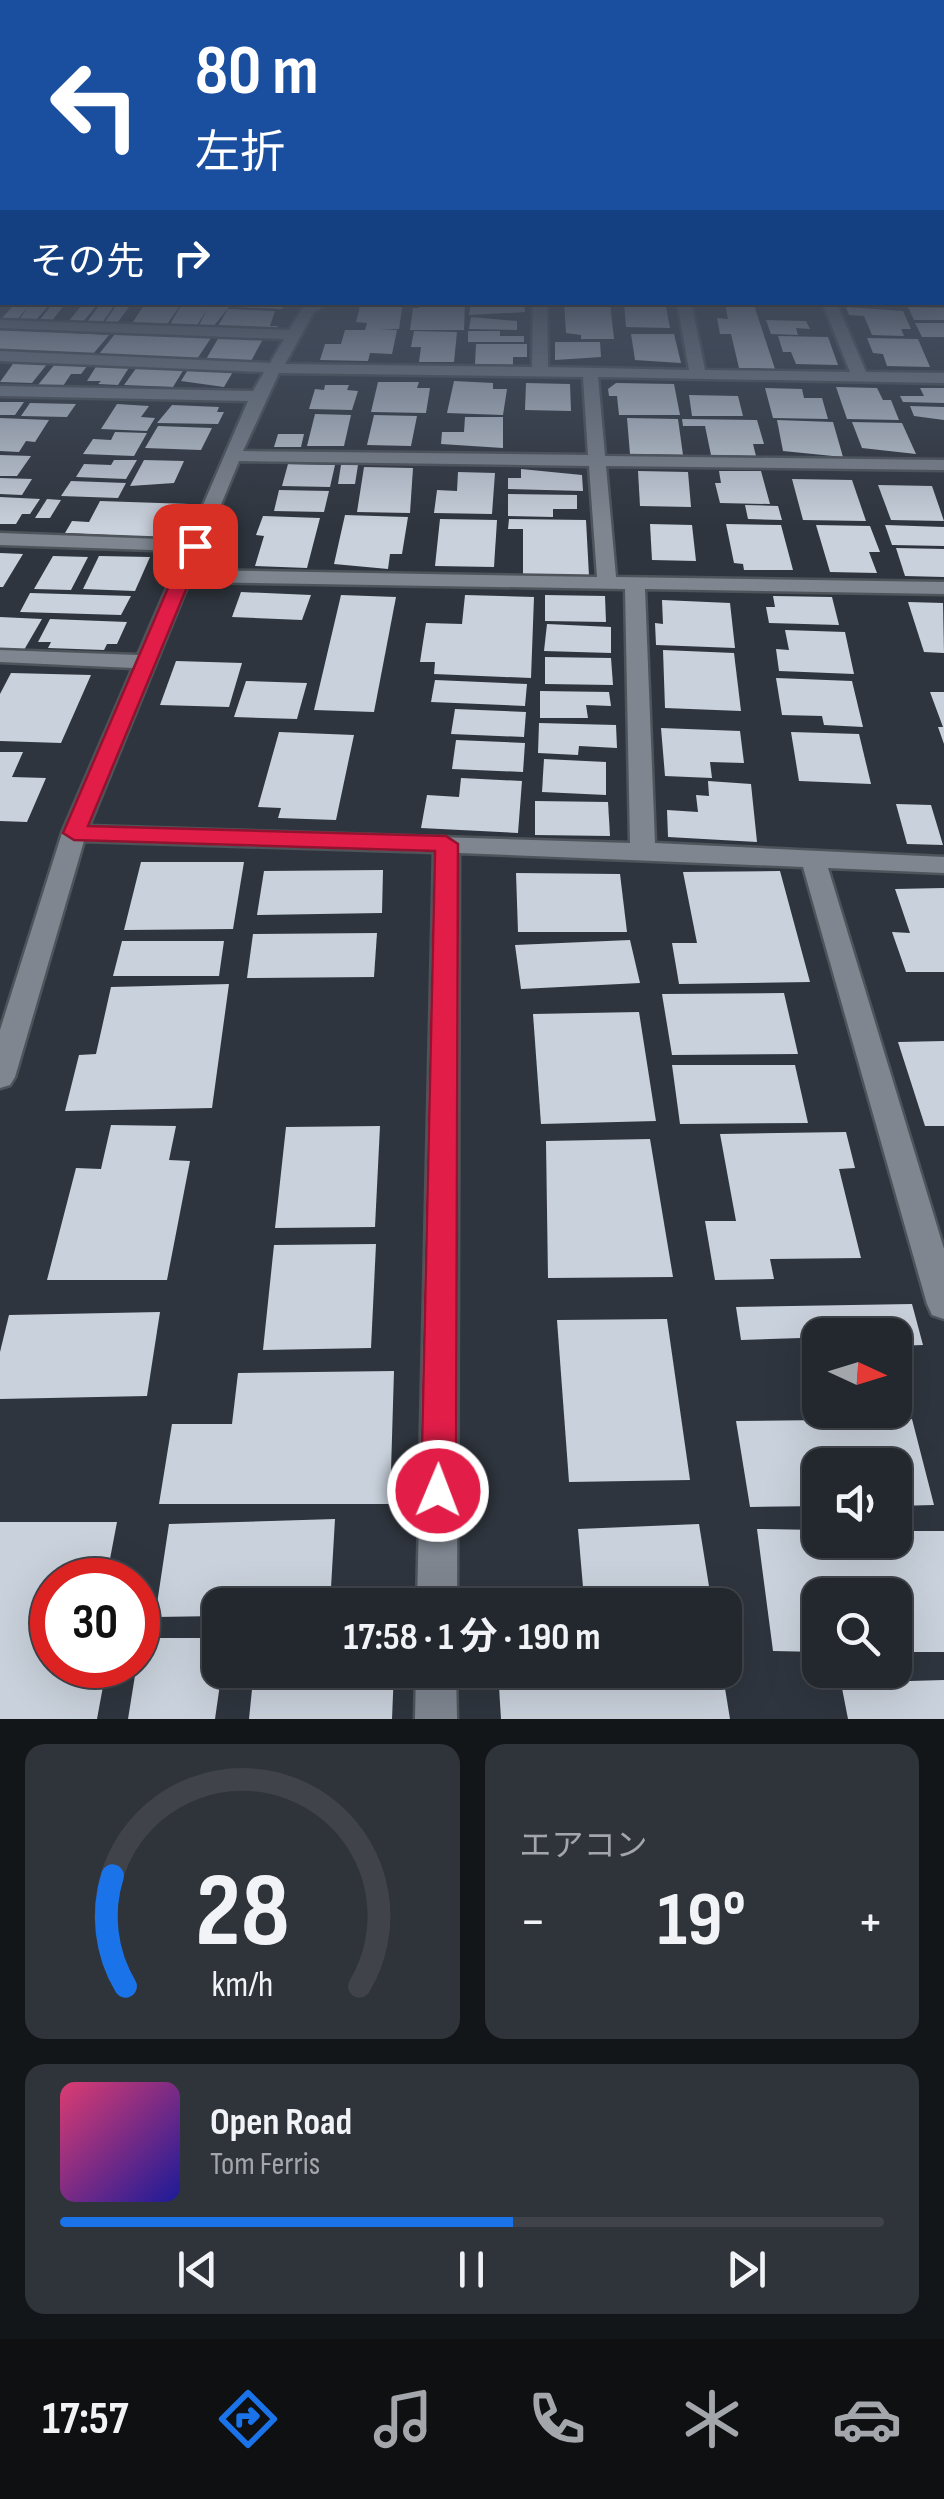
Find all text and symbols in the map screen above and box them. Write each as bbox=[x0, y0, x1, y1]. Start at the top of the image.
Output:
text: 80 m bbox=[195, 30, 319, 114]
icon: left bbox=[30, 40, 160, 170]
text: 左折 bbox=[195, 126, 285, 181]
icon: right bbox=[164, 230, 219, 285]
text: その先 bbox=[30, 240, 144, 285]
pin bbox=[153, 504, 238, 589]
icon: arrive bbox=[168, 519, 223, 574]
north arrow bbox=[802, 1318, 912, 1428]
map controls bbox=[802, 1318, 912, 1688]
position arrow bbox=[386, 1439, 490, 1543]
button: sound bbox=[802, 1448, 912, 1558]
speed limit sign: 30 bbox=[30, 1558, 160, 1688]
button: search bbox=[802, 1578, 912, 1688]
text: 17:58 · 1 分 · 190 m bbox=[344, 1615, 600, 1660]
text: エアコン bbox=[520, 1827, 648, 1866]
text: 28 bbox=[195, 1850, 290, 1975]
text: 19° bbox=[658, 1876, 746, 1967]
text: − bbox=[520, 1889, 546, 1956]
text: + bbox=[857, 1889, 884, 1956]
text: km/h bbox=[211, 1964, 273, 2007]
text: Open Road bbox=[210, 2100, 352, 2145]
text: Tom Ferris bbox=[210, 2145, 320, 2184]
icon: previous bbox=[170, 2242, 225, 2297]
icon: pause bbox=[444, 2242, 499, 2297]
icon: next bbox=[719, 2242, 774, 2297]
icon: directions bbox=[213, 2384, 283, 2454]
icon: music bbox=[368, 2384, 438, 2454]
icon: phone bbox=[522, 2384, 592, 2454]
icon: climate bbox=[677, 2384, 747, 2454]
icon: car bbox=[832, 2384, 902, 2454]
text: 17:57 bbox=[42, 2392, 128, 2447]

